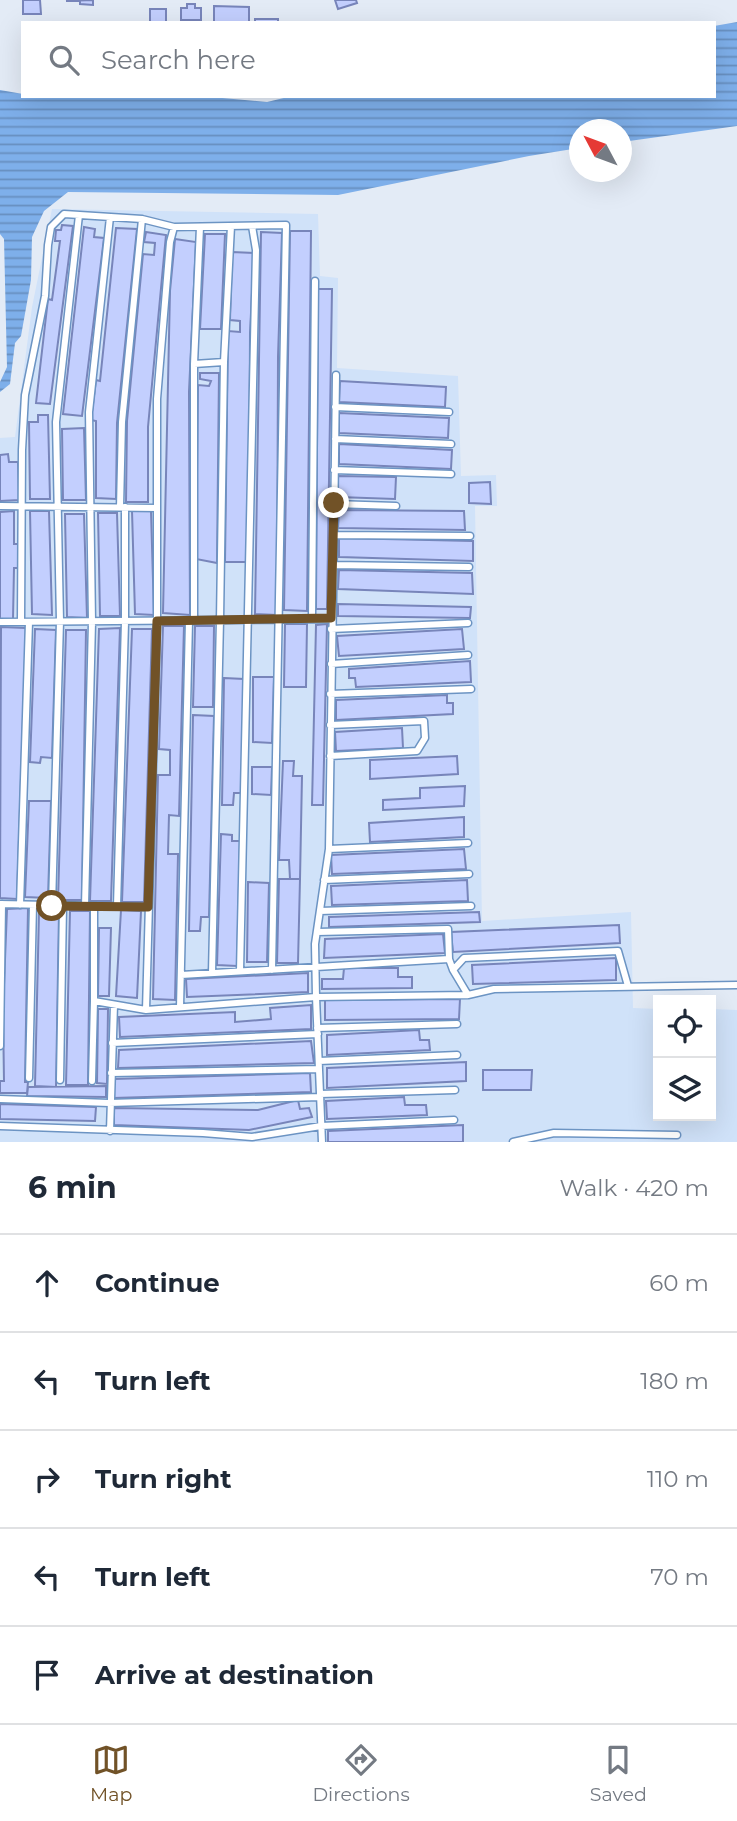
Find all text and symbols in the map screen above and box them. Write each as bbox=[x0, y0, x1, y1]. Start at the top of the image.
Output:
search box bbox=[21, 21, 716, 98]
icon: search bbox=[45, 41, 83, 79]
text: Search here bbox=[101, 44, 256, 76]
north arrow bbox=[569, 119, 632, 182]
route end bbox=[318, 487, 349, 518]
route start bbox=[36, 890, 67, 921]
map controls bbox=[653, 995, 716, 1121]
button: locate bbox=[653, 995, 716, 1058]
button: layers bbox=[653, 1058, 716, 1121]
text: 6 min bbox=[28, 1169, 117, 1206]
text: Walk · 420 m bbox=[560, 1174, 709, 1202]
icon: ahead bbox=[28, 1264, 66, 1302]
text: Continue bbox=[95, 1267, 220, 1299]
text: 60 m bbox=[649, 1269, 709, 1297]
icon: left bbox=[28, 1362, 66, 1400]
text: Turn left bbox=[95, 1365, 211, 1397]
text: 180 m bbox=[640, 1367, 709, 1395]
icon: right bbox=[28, 1460, 66, 1498]
text: Turn right bbox=[95, 1463, 231, 1495]
text: 110 m bbox=[647, 1465, 709, 1493]
icon: left bbox=[28, 1558, 66, 1596]
text: Turn left bbox=[95, 1561, 211, 1593]
text: 70 m bbox=[650, 1563, 709, 1591]
icon: arrive bbox=[28, 1656, 66, 1694]
text: Arrive at destination bbox=[95, 1659, 374, 1691]
tab: Map bbox=[90, 1741, 132, 1806]
tab: Directions bbox=[312, 1741, 410, 1806]
tab: Saved bbox=[590, 1741, 647, 1806]

